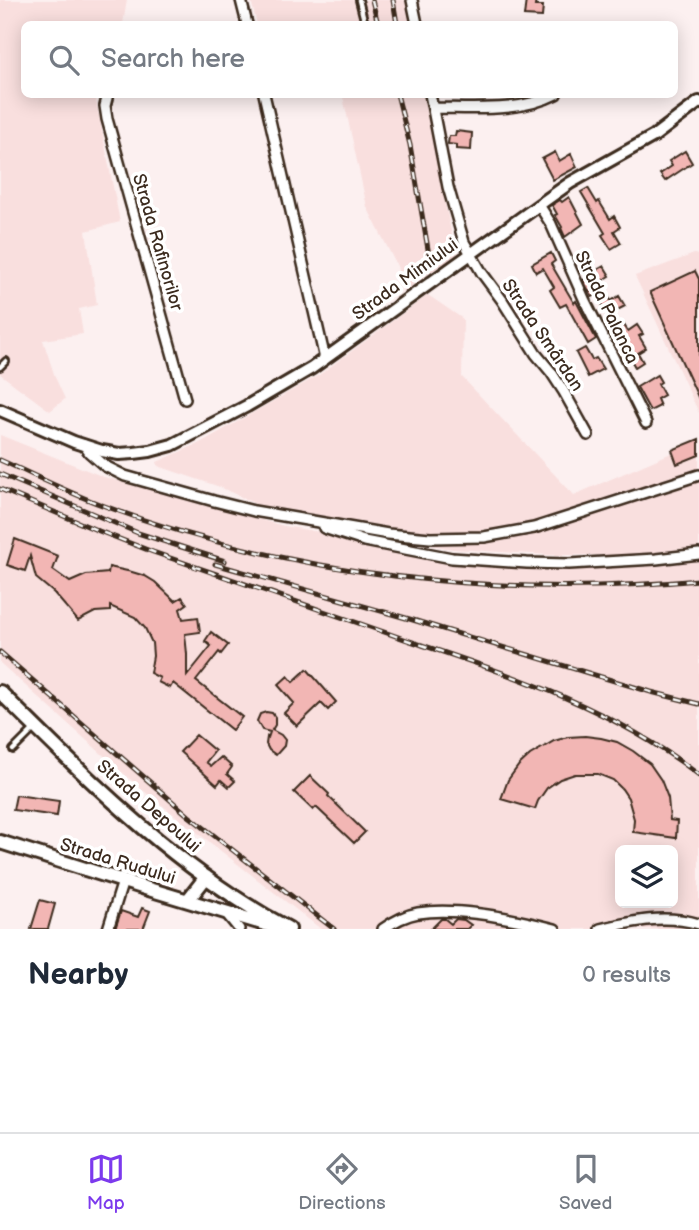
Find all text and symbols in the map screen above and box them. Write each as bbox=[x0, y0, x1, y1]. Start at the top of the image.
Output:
search box bbox=[21, 21, 678, 98]
icon: search bbox=[45, 41, 83, 79]
text: Search here bbox=[101, 44, 245, 75]
street label: Strada Rafinorilor bbox=[128, 171, 187, 314]
street label: Strada Mimiului bbox=[348, 234, 462, 325]
street label: Strada Palanca bbox=[570, 247, 643, 367]
street label: Strada Smârdan bbox=[497, 275, 588, 395]
street label: Strada Depoului bbox=[93, 756, 205, 857]
street label: Strada Rudului bbox=[58, 834, 178, 889]
map controls bbox=[615, 845, 678, 908]
button: layers bbox=[615, 845, 678, 908]
text: Nearby bbox=[28, 957, 128, 993]
text: 0 results bbox=[582, 961, 671, 989]
tab: Map bbox=[87, 1150, 125, 1215]
tab: Directions bbox=[298, 1150, 386, 1215]
tab: Saved bbox=[559, 1150, 612, 1215]

